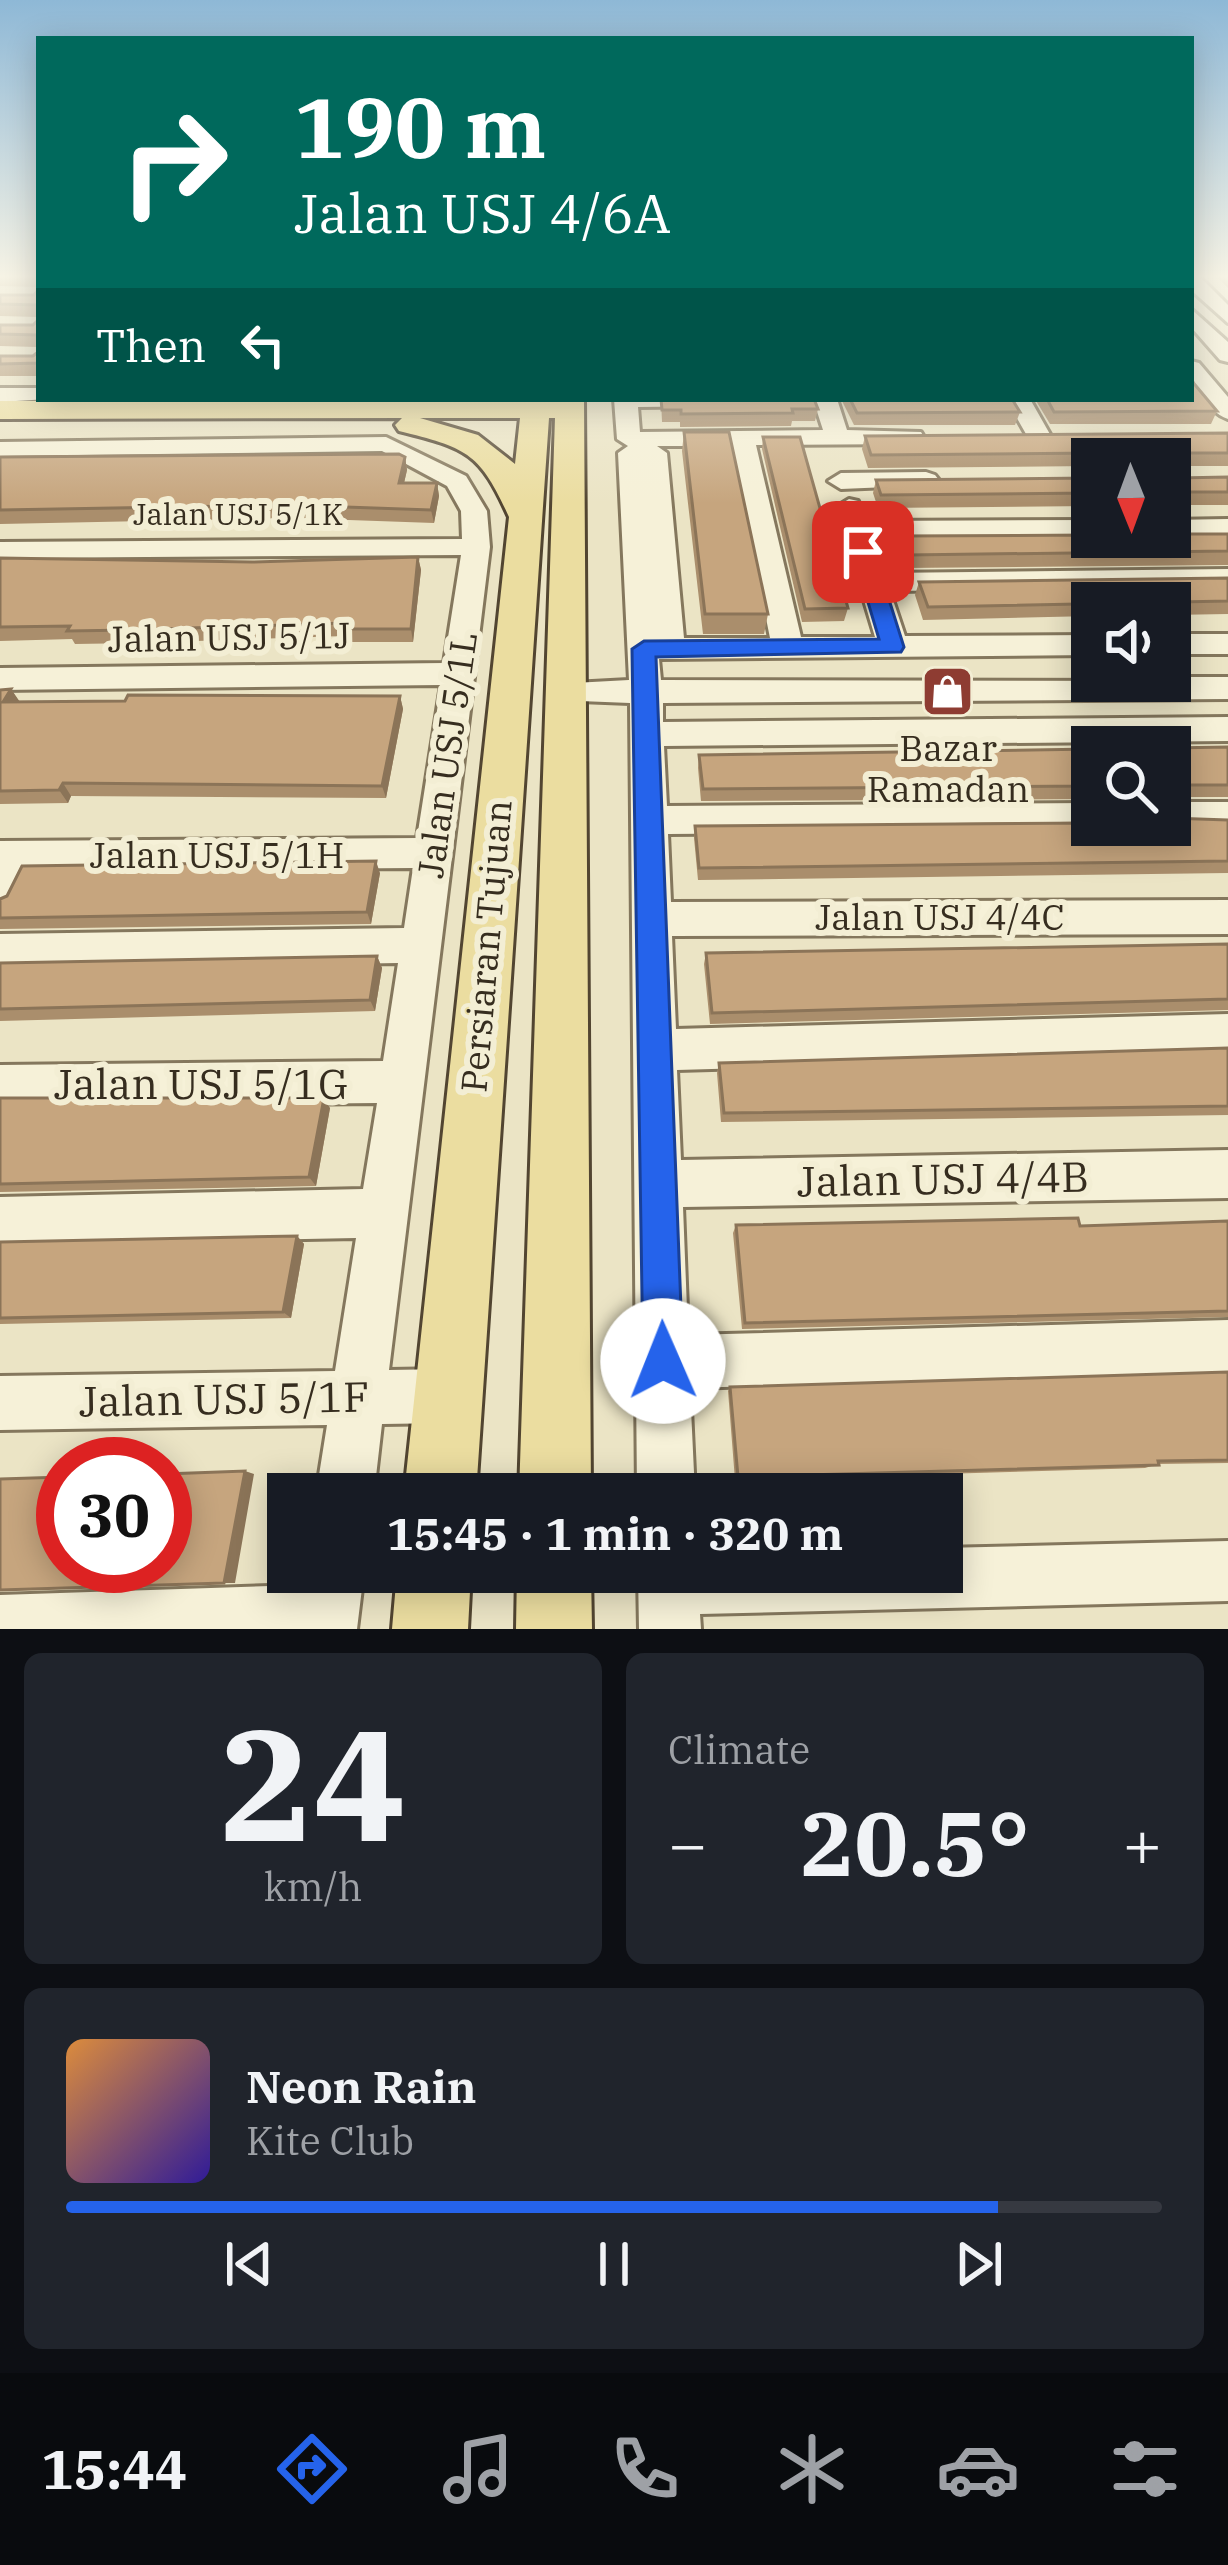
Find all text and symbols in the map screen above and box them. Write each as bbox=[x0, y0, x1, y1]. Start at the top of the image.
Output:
text: 190 m bbox=[294, 72, 546, 181]
icon: right bbox=[96, 84, 252, 240]
text: Jalan USJ 4/6A bbox=[294, 178, 671, 248]
icon: left bbox=[230, 312, 296, 378]
text: Then bbox=[96, 316, 206, 374]
north arrow bbox=[1071, 438, 1191, 558]
map controls bbox=[1071, 438, 1191, 846]
street label: Jalan USJ 5/1K bbox=[133, 494, 343, 533]
pin bbox=[812, 501, 914, 603]
icon: arrive bbox=[830, 519, 896, 585]
button: sound bbox=[1071, 582, 1191, 702]
street label: Jalan USJ 5/1J bbox=[107, 611, 351, 662]
street label: Jalan USJ 5/1L bbox=[406, 629, 487, 881]
shop icon: Bazar Ramadan bbox=[920, 664, 976, 720]
place label: Bazar Ramadan bbox=[867, 724, 1029, 812]
button: search bbox=[1071, 726, 1191, 846]
street label: Persiaran Tujuan bbox=[449, 798, 522, 1094]
street label: Jalan USJ 5/1H bbox=[90, 831, 344, 878]
street label: Jalan USJ 4/4C bbox=[815, 893, 1065, 940]
street label: Jalan USJ 5/1G bbox=[54, 1056, 348, 1111]
street label: Jalan USJ 4/4B bbox=[796, 1148, 1090, 1209]
position arrow bbox=[600, 1298, 726, 1424]
street label: Jalan USJ 5/1F bbox=[78, 1368, 370, 1429]
speed limit sign: 30 bbox=[36, 1437, 192, 1593]
text: 15:45 · 1 min · 320 m bbox=[387, 1504, 843, 1562]
text: 24 bbox=[219, 1681, 407, 1884]
text: Climate bbox=[668, 1724, 810, 1775]
text: 20.5° bbox=[800, 1784, 1030, 1901]
text: − bbox=[668, 1800, 708, 1886]
text: + bbox=[1122, 1800, 1162, 1886]
text: km/h bbox=[264, 1861, 362, 1912]
text: Neon Rain bbox=[246, 2057, 476, 2115]
text: Kite Club bbox=[246, 2115, 414, 2166]
icon: previous bbox=[216, 2231, 282, 2297]
icon: pause bbox=[581, 2231, 647, 2297]
icon: next bbox=[946, 2231, 1012, 2297]
icon: directions bbox=[270, 2427, 354, 2511]
icon: music bbox=[436, 2427, 520, 2511]
icon: phone bbox=[603, 2427, 687, 2511]
icon: climate bbox=[770, 2427, 854, 2511]
icon: car bbox=[936, 2427, 1020, 2511]
icon: filters bbox=[1103, 2427, 1187, 2511]
text: 15:44 bbox=[41, 2434, 187, 2504]

